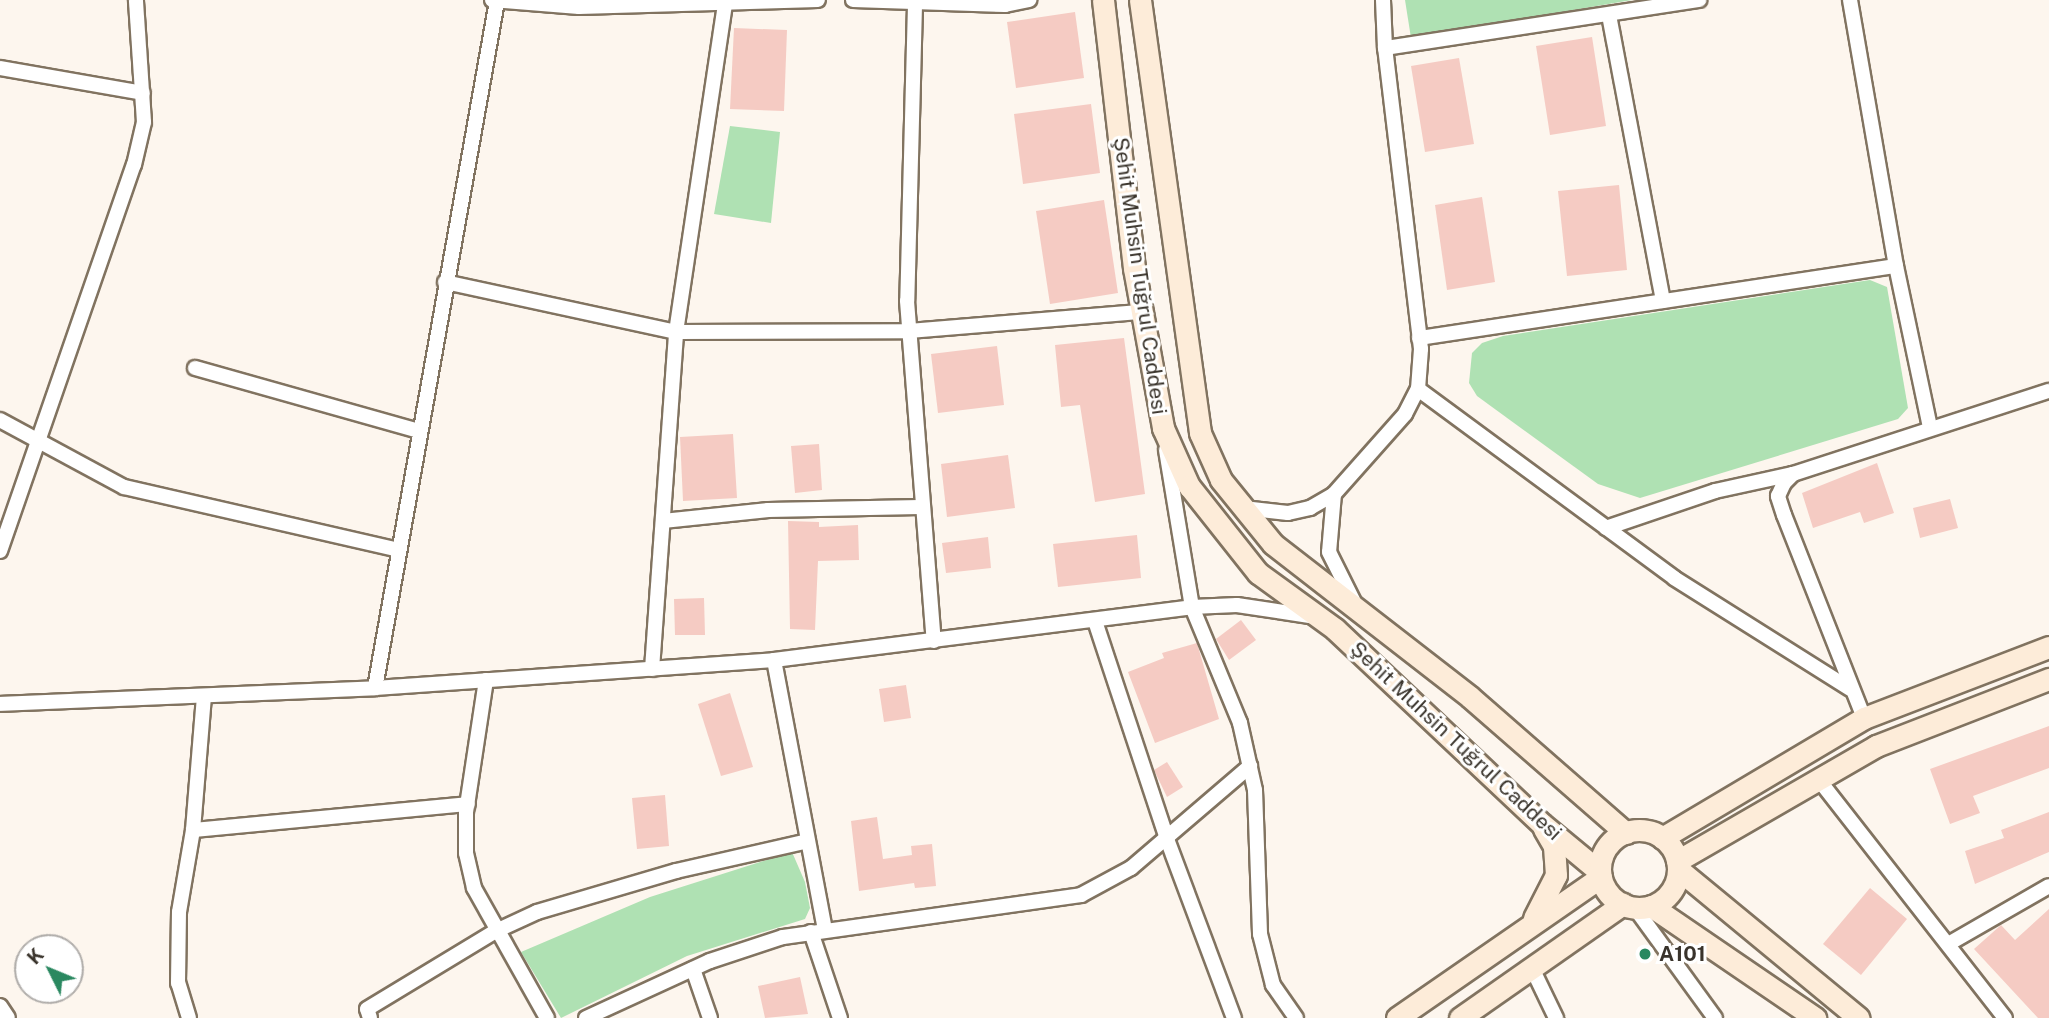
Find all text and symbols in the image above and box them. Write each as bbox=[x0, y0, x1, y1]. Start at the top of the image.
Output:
street label: Şehit Muhsin Tuğrul Caddesi bbox=[1108, 136, 1172, 416]
street label: Şehit Muhsin Tuğrul Caddesi bbox=[1345, 636, 1567, 846]
north arrow bbox=[14, 934, 84, 1004]
place label: A101 bbox=[1659, 941, 1706, 967]
text: K bbox=[22, 944, 48, 969]
marker: A101 bbox=[1637, 946, 1653, 962]

